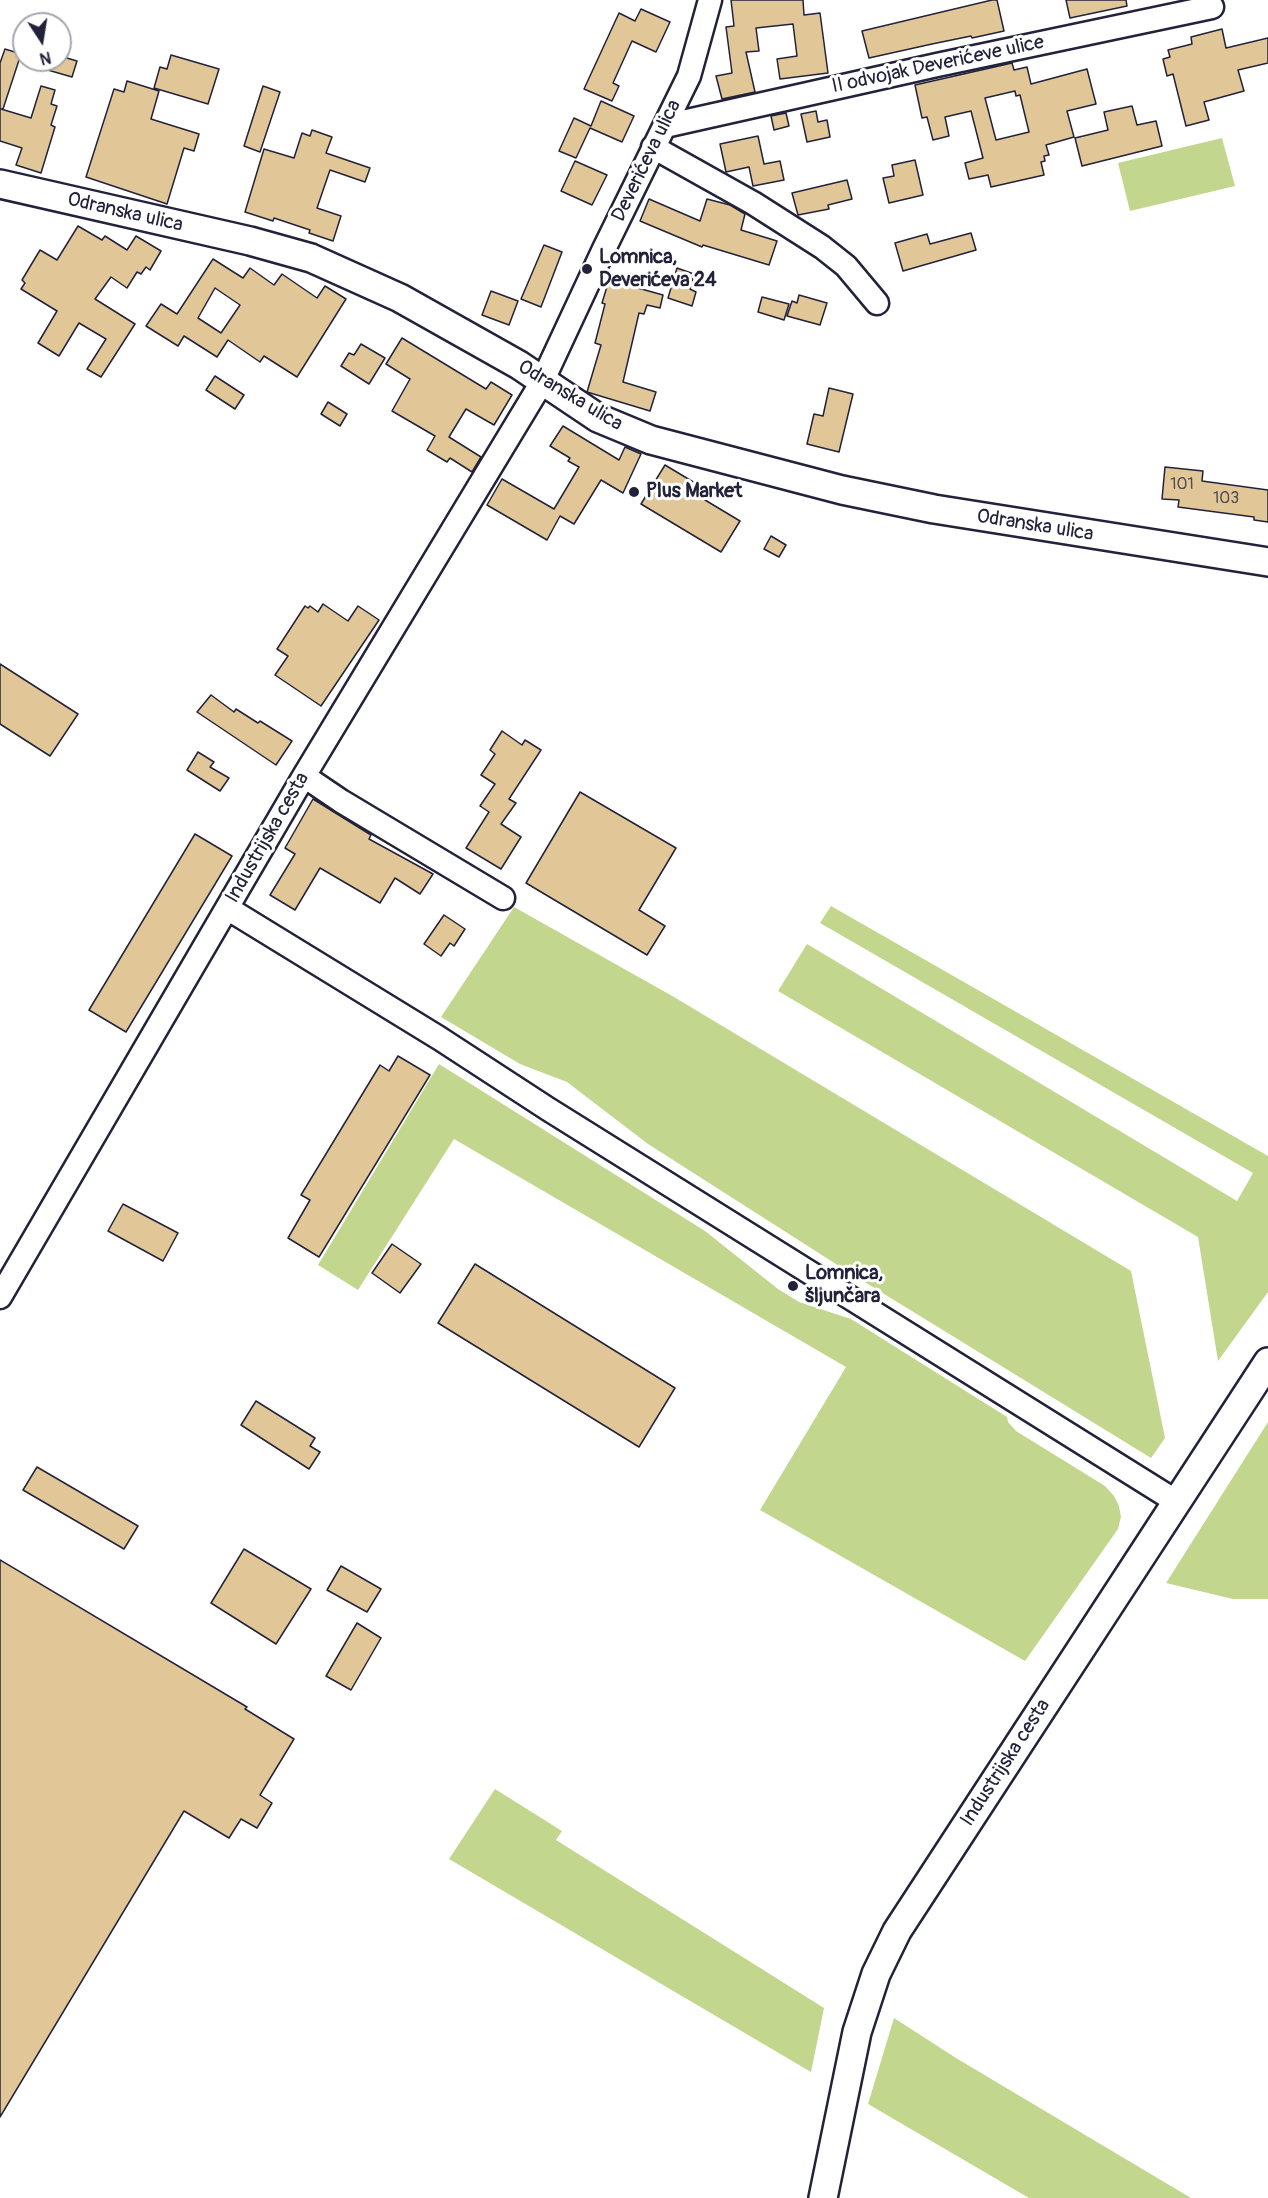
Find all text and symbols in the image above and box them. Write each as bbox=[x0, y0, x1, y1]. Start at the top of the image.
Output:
north arrow bbox=[12, 12, 72, 72]
street label: II odvojak Deverićeve ulice bbox=[830, 31, 1046, 99]
text: N bbox=[38, 47, 53, 69]
street label: Deverićeva ulica bbox=[607, 96, 687, 226]
street label: Odranska ulica bbox=[65, 188, 185, 238]
place label: Lomnica, Deverićeva 24 bbox=[599, 246, 717, 293]
marker: Lomnica, Deverićeva 24 bbox=[580, 262, 594, 276]
street label: Odranska ulica bbox=[513, 355, 627, 437]
house number: 101 bbox=[1170, 475, 1194, 495]
place label: Plus Market bbox=[646, 480, 742, 504]
marker: Plus Market bbox=[627, 485, 641, 499]
house number: 103 bbox=[1213, 489, 1239, 509]
street label: Odranska ulica bbox=[975, 505, 1095, 547]
street label: Industrijska cesta bbox=[221, 768, 315, 908]
place label: Lomnica, šljunčara bbox=[805, 1262, 883, 1309]
marker: Lomnica, šljunčara bbox=[786, 1279, 800, 1293]
street label: Industrijska cesta bbox=[956, 1695, 1056, 1831]

